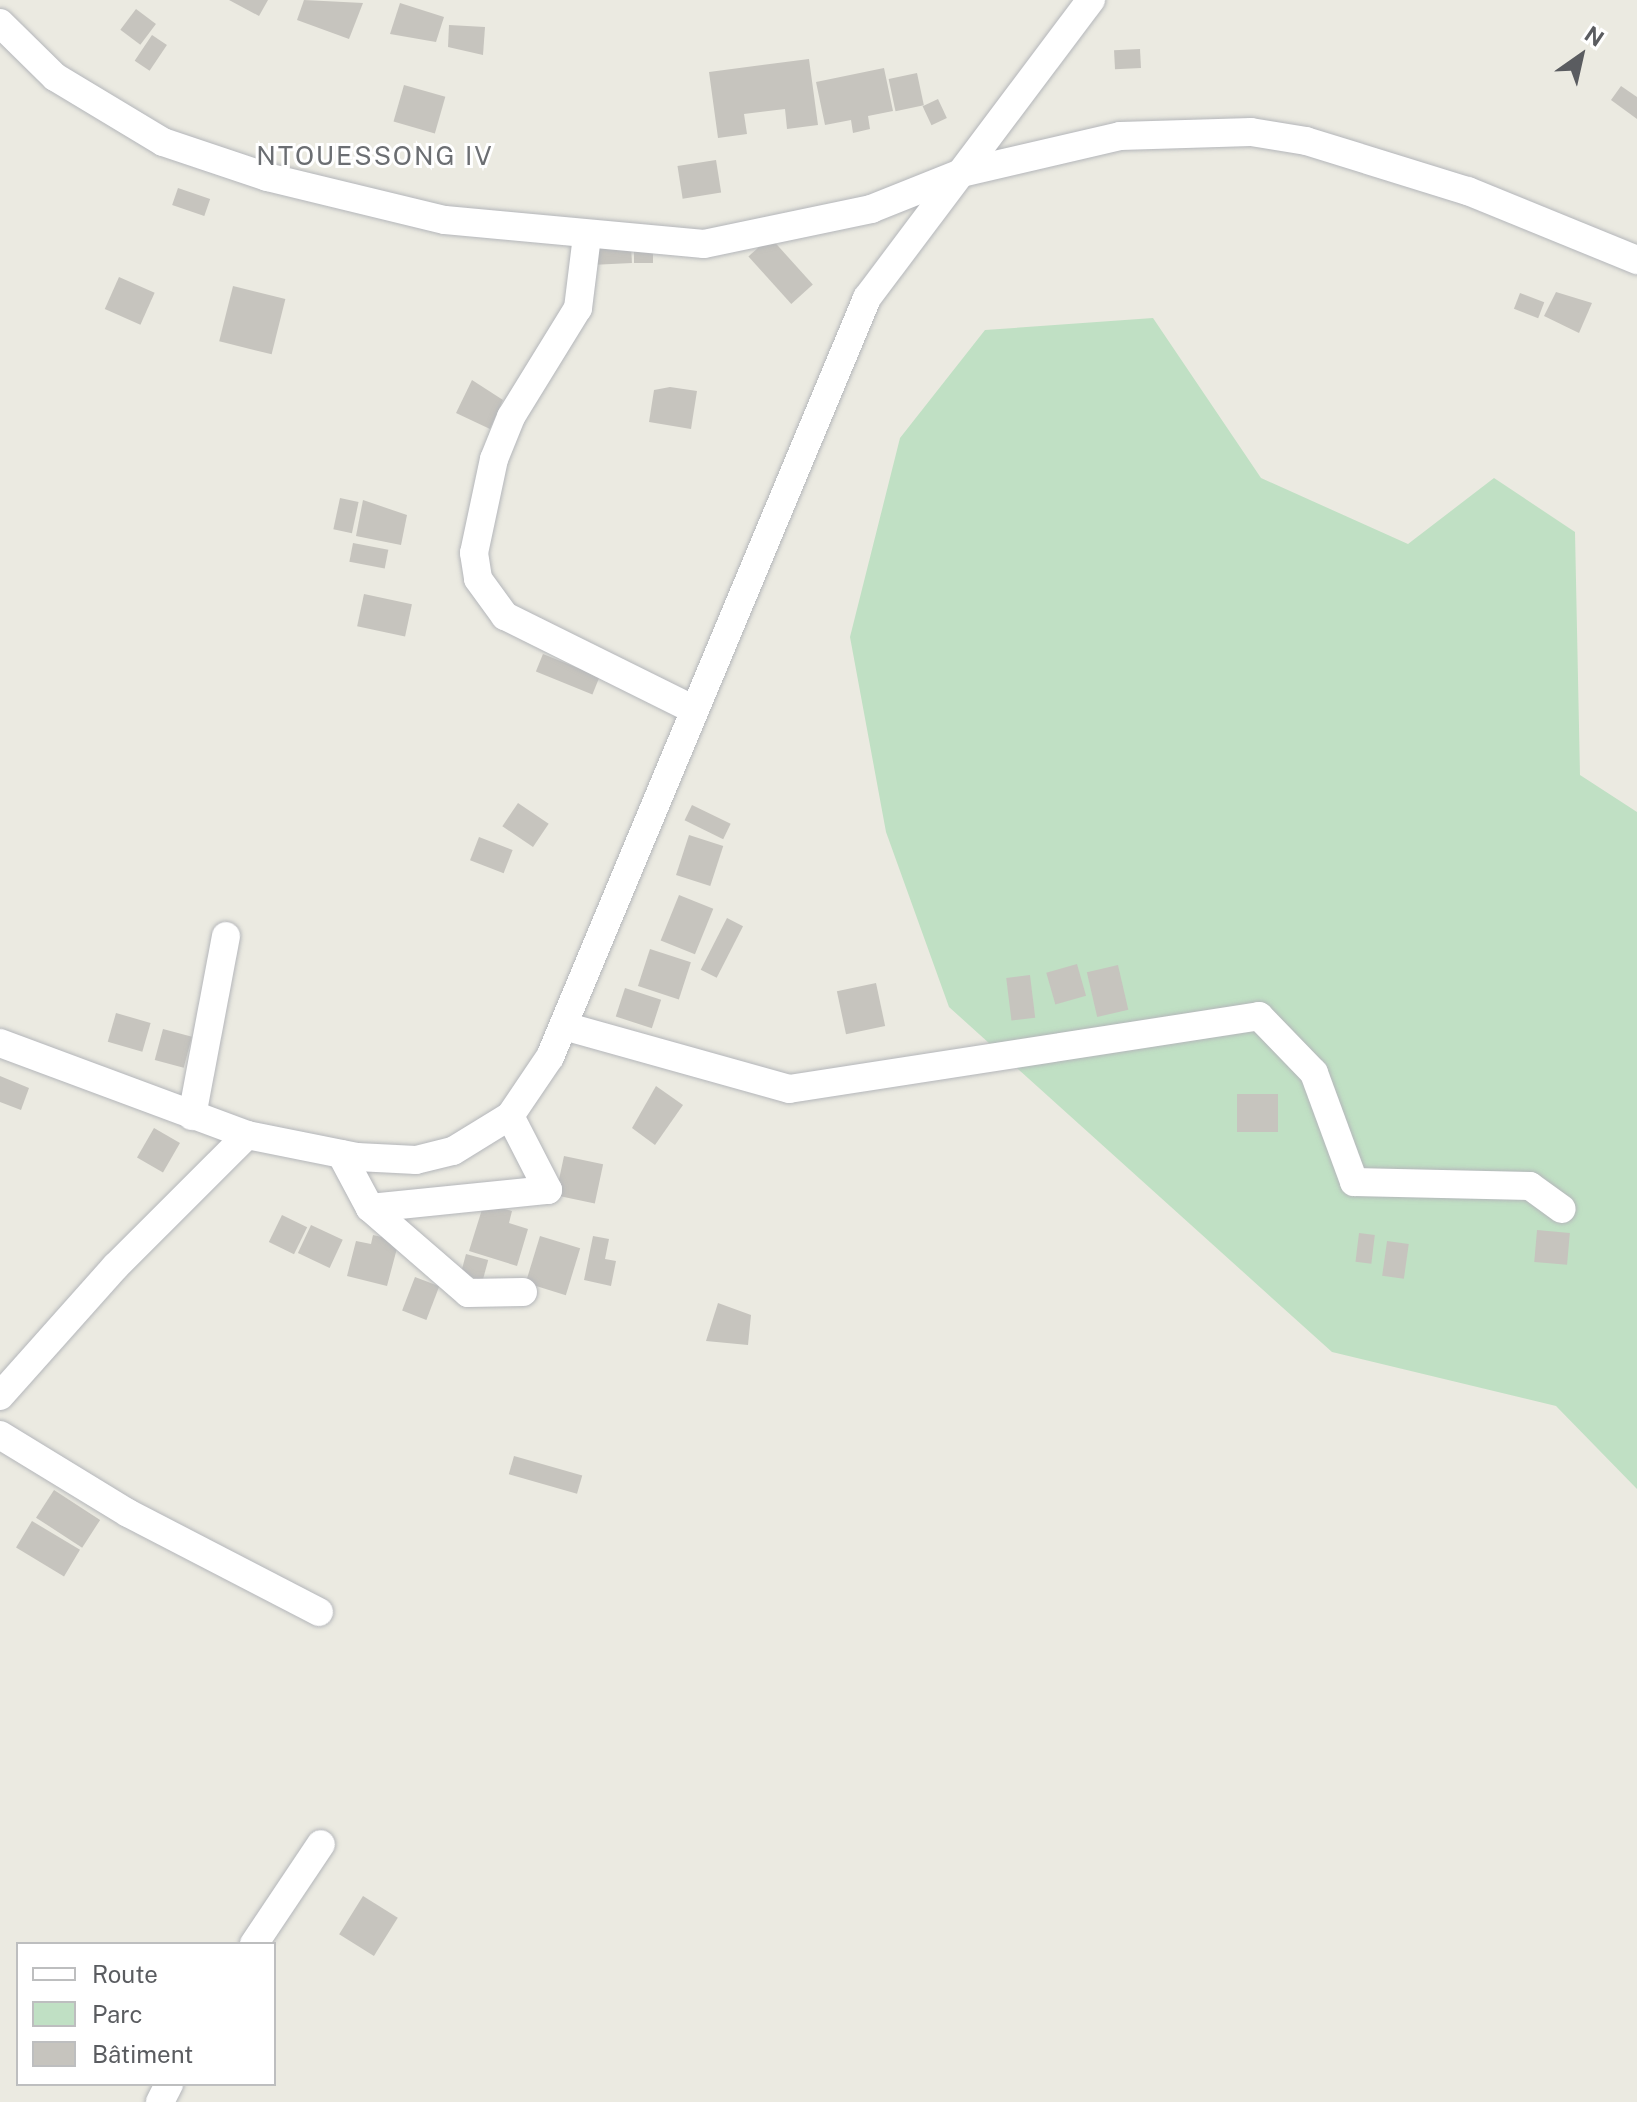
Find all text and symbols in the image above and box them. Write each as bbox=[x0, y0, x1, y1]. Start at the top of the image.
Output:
north arrow bbox=[1541, 16, 1621, 96]
text: N bbox=[1580, 21, 1609, 52]
district label: NTOUESSONG IV bbox=[256, 140, 494, 172]
legend bbox=[16, 1942, 276, 2086]
text: Route bbox=[92, 1960, 158, 1988]
text: Parc bbox=[92, 2000, 143, 2028]
text: Bâtiment bbox=[92, 2040, 193, 2068]

